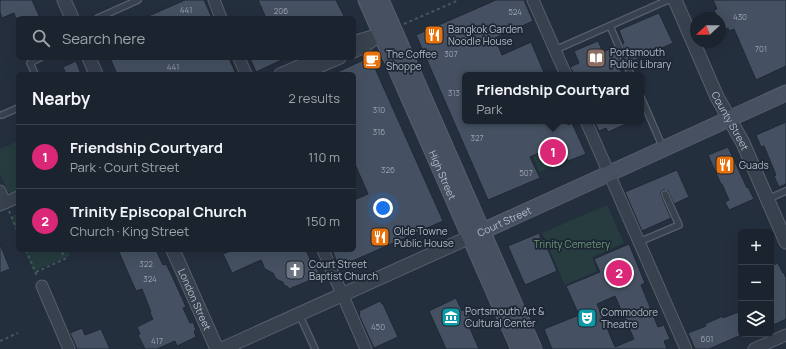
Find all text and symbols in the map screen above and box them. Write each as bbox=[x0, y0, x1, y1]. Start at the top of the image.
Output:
house number: 441 bbox=[180, 4, 192, 15]
house number: 206 bbox=[274, 5, 288, 16]
house number: 524 bbox=[508, 6, 522, 17]
house number: 430 bbox=[733, 11, 747, 22]
north arrow bbox=[690, 12, 726, 48]
search box bbox=[16, 16, 356, 60]
place label: Bangkok Garden Noodle House bbox=[448, 22, 523, 48]
restaurant icon: Bangkok Garden Noodle House bbox=[423, 24, 445, 46]
icon: search bbox=[30, 27, 52, 49]
text: Search here bbox=[62, 28, 145, 49]
house number: 701 bbox=[755, 43, 767, 54]
place label: Portsmouth Public Library bbox=[610, 45, 672, 71]
place label: The Coffee Shoppe bbox=[386, 47, 437, 73]
library icon: Portsmouth Public Library bbox=[585, 47, 607, 69]
house number: 307 bbox=[444, 48, 458, 59]
cafe icon: The Coffee Shoppe bbox=[361, 49, 383, 71]
house number: 441 bbox=[167, 61, 179, 72]
popup bbox=[462, 72, 644, 124]
text: Friendship Courtyard bbox=[476, 79, 630, 100]
text: Nearby bbox=[32, 87, 90, 110]
house number: 313 bbox=[448, 87, 460, 98]
text: 2 results bbox=[288, 89, 340, 107]
street label: County Street bbox=[708, 89, 752, 152]
text: Park bbox=[476, 100, 502, 118]
house number: 310 bbox=[373, 104, 385, 115]
house number: 316 bbox=[373, 126, 385, 137]
house number: 327 bbox=[471, 132, 484, 143]
text: Friendship Courtyard bbox=[70, 137, 223, 158]
pin: 1 bbox=[540, 137, 566, 167]
text: 1 bbox=[42, 148, 48, 166]
text: 110 m bbox=[308, 148, 340, 166]
street label: High Street bbox=[426, 148, 460, 202]
restaurant icon: Guads bbox=[714, 154, 736, 176]
text: Park · Court Street bbox=[70, 158, 179, 176]
place label: Guads bbox=[739, 158, 769, 172]
house number: 326 bbox=[381, 164, 395, 175]
house number: 507 bbox=[519, 167, 533, 178]
your location bbox=[373, 198, 393, 218]
text: Trinity Episcopal Church bbox=[70, 201, 247, 222]
street label: Court Street bbox=[475, 203, 533, 240]
text: 2 bbox=[41, 212, 49, 230]
text: 150 m bbox=[306, 212, 340, 230]
text: Church · King Street bbox=[70, 222, 189, 240]
place label: Olde Towne Public House bbox=[394, 224, 454, 250]
restaurant icon: Olde Towne Public House bbox=[369, 226, 391, 248]
map controls bbox=[738, 229, 774, 337]
button: + bbox=[738, 229, 774, 265]
park label: Trinity Cemetery bbox=[534, 237, 611, 251]
place label: Court Street Baptist Church bbox=[309, 257, 378, 283]
house number: 322 bbox=[139, 258, 153, 269]
pin: 2 bbox=[606, 258, 632, 288]
church icon: Court Street Baptist Church bbox=[284, 259, 306, 281]
button: − bbox=[738, 265, 774, 301]
street label: London Street bbox=[175, 266, 215, 332]
house number: 324 bbox=[143, 273, 157, 284]
button: layers bbox=[738, 301, 774, 337]
place label: Portsmouth Art & Cultural Center bbox=[465, 304, 545, 330]
place label: Commodore Theatre bbox=[601, 305, 658, 331]
museum icon: Portsmouth Art & Cultural Center bbox=[440, 306, 462, 328]
theatre icon: Commodore Theatre bbox=[576, 307, 598, 329]
house number: 450 bbox=[371, 321, 385, 332]
house number: 601 bbox=[701, 333, 713, 344]
house number: 417 bbox=[151, 335, 163, 346]

